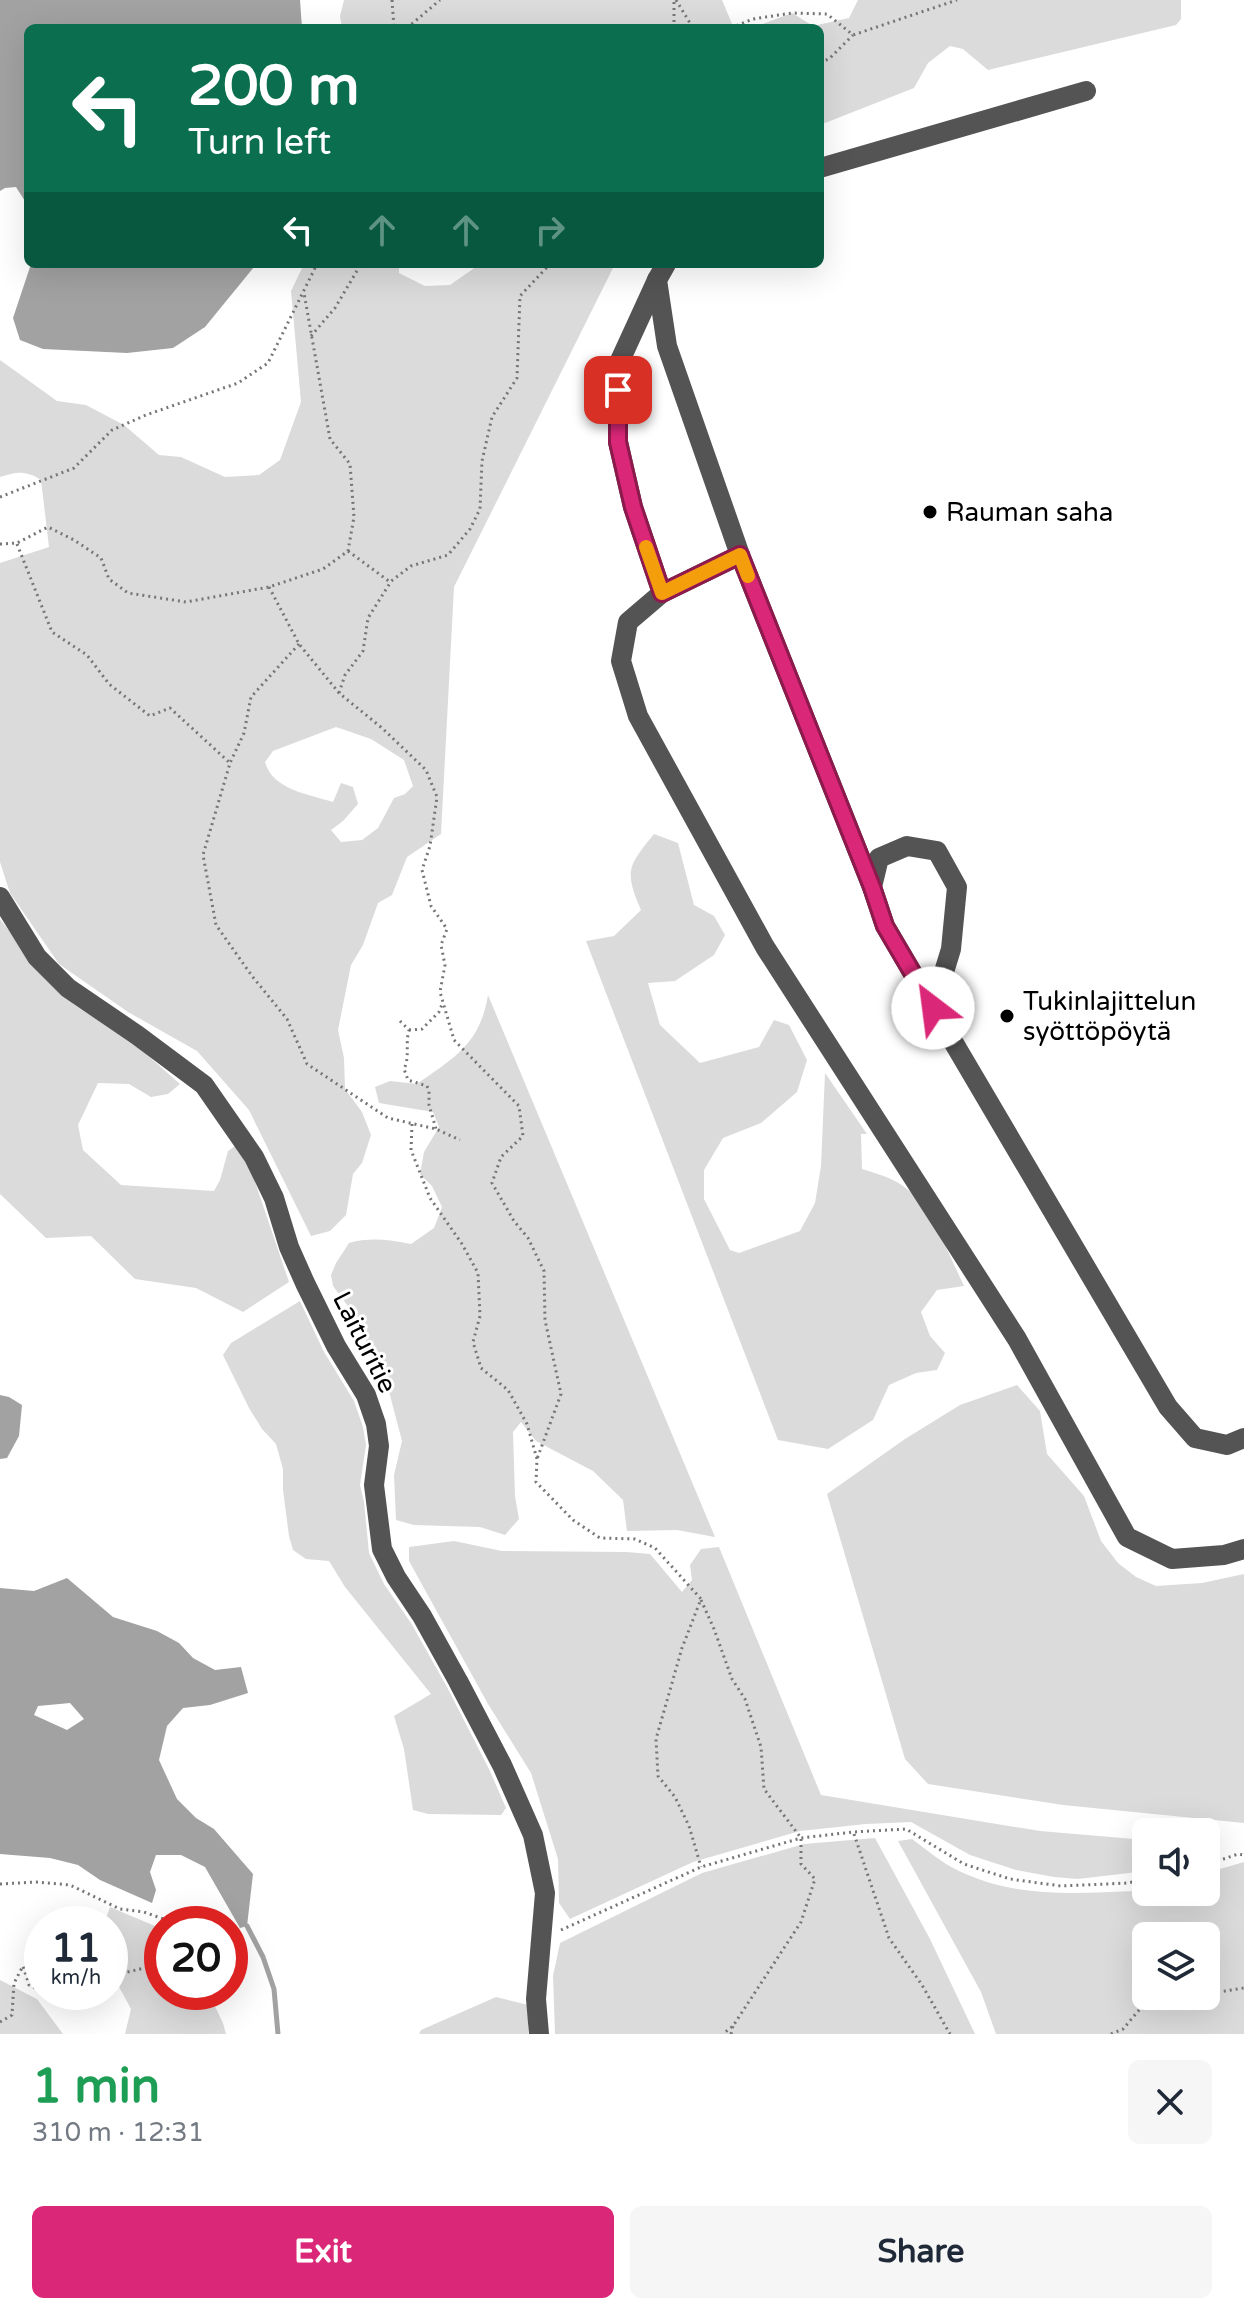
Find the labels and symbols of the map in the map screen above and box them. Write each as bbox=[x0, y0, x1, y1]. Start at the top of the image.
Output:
pin bbox=[584, 356, 652, 424]
place label: Rauman saha bbox=[946, 497, 1113, 528]
marker: Rauman saha bbox=[921, 503, 939, 521]
position arrow bbox=[891, 966, 975, 1050]
place label: Tukinlajittelun syöttöpöytä bbox=[1023, 986, 1196, 1047]
marker: Tukinlajittelun syöttöpöytä bbox=[998, 1007, 1016, 1025]
street label: Laituritie bbox=[326, 1286, 403, 1398]
speed limit sign: 20 bbox=[144, 1906, 248, 2010]

